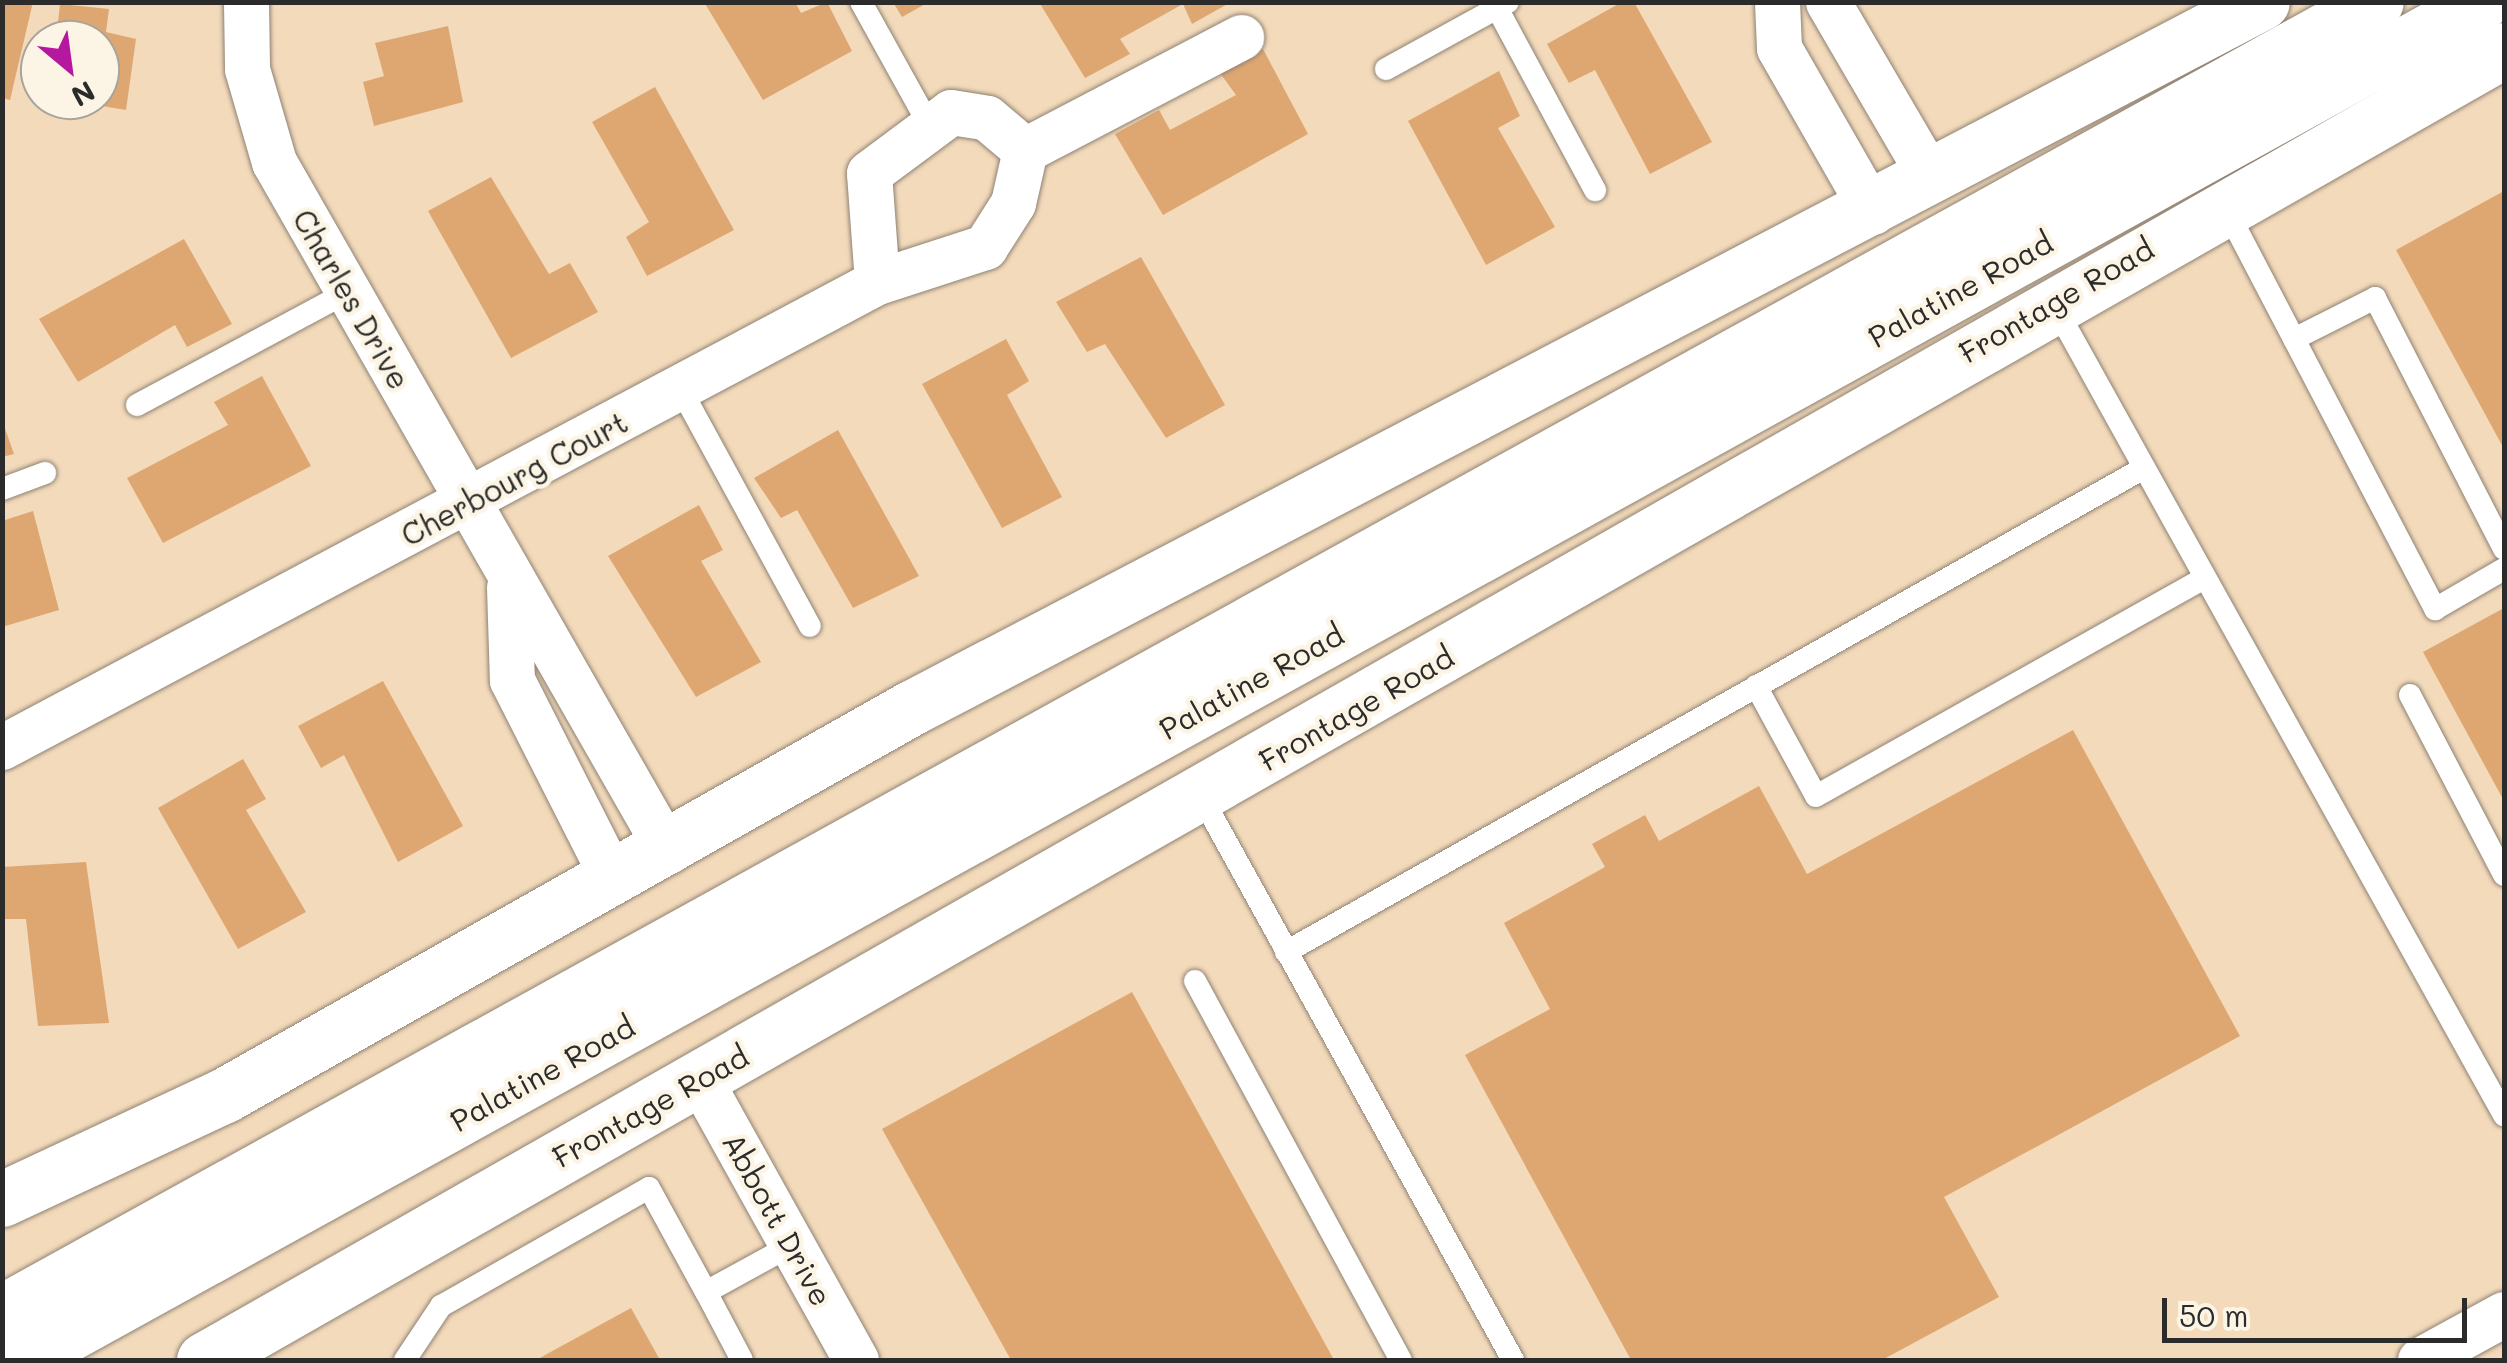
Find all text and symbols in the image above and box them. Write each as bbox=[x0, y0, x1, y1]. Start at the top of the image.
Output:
north arrow bbox=[20, 20, 120, 120]
text: N bbox=[66, 74, 102, 115]
street label: Charles Drive bbox=[286, 203, 418, 395]
street label: Palatine Road bbox=[1862, 224, 2058, 354]
street label: Frontage Road bbox=[1952, 230, 2160, 370]
street label: Cherbourg Court bbox=[395, 403, 633, 553]
street label: Palatine Road bbox=[1153, 616, 1349, 746]
street label: Frontage Road bbox=[1252, 638, 1460, 778]
street label: Palatine Road bbox=[444, 1008, 640, 1138]
street label: Frontage Road bbox=[546, 1037, 754, 1175]
street label: Abbott Drive bbox=[716, 1126, 840, 1312]
scale bar bbox=[2167, 1278, 2472, 1340]
text: 50 m bbox=[2179, 1295, 2249, 1335]

